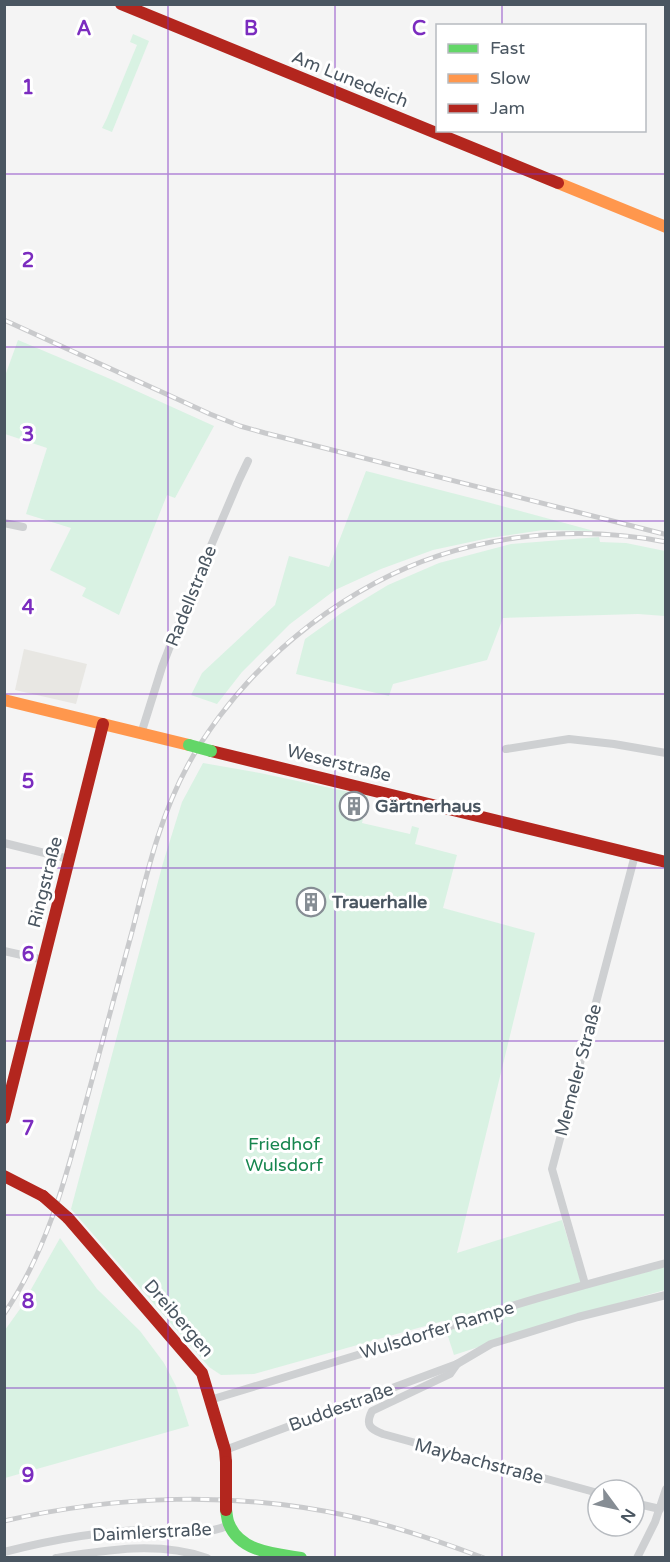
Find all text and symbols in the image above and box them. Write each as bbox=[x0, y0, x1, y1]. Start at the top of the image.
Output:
text: A bbox=[77, 17, 92, 41]
text: B bbox=[244, 17, 258, 41]
text: C bbox=[412, 17, 426, 41]
legend bbox=[436, 24, 646, 132]
text: Fast bbox=[490, 37, 525, 59]
street label: Am Lunedeich bbox=[289, 46, 411, 112]
text: Slow bbox=[490, 67, 531, 89]
text: 1 bbox=[22, 76, 34, 100]
text: Jam bbox=[490, 97, 525, 119]
text: 2 bbox=[22, 249, 34, 273]
text: 3 bbox=[22, 423, 34, 447]
street label: Radellstraße bbox=[161, 542, 221, 650]
text: 4 bbox=[22, 596, 35, 620]
street label: Weserstraße bbox=[284, 739, 394, 787]
text: 5 bbox=[22, 770, 34, 794]
building icon: Gärtnerhaus bbox=[338, 790, 370, 822]
place label: Gärtnerhaus bbox=[375, 795, 482, 817]
street label: Ringstraße bbox=[23, 834, 67, 930]
building icon: Trauerhalle bbox=[295, 886, 327, 918]
place label: Trauerhalle bbox=[331, 891, 427, 913]
text: 6 bbox=[22, 943, 34, 967]
street label: Memeler Straße bbox=[550, 1001, 606, 1139]
text: 7 bbox=[22, 1117, 34, 1141]
park label: Friedhof Wulsdorf bbox=[245, 1133, 323, 1176]
street label: Dreibergen bbox=[139, 1275, 219, 1361]
text: 8 bbox=[22, 1290, 34, 1314]
street label: Wulsdorfer Rampe bbox=[357, 1296, 517, 1364]
street label: Buddestraße bbox=[286, 1378, 396, 1436]
street label: Maybachstraße bbox=[412, 1433, 546, 1489]
text: 9 bbox=[22, 1464, 34, 1488]
north arrow bbox=[586, 1478, 646, 1538]
text: N bbox=[616, 1505, 640, 1526]
street label: Daimlerstraße bbox=[92, 1518, 212, 1546]

